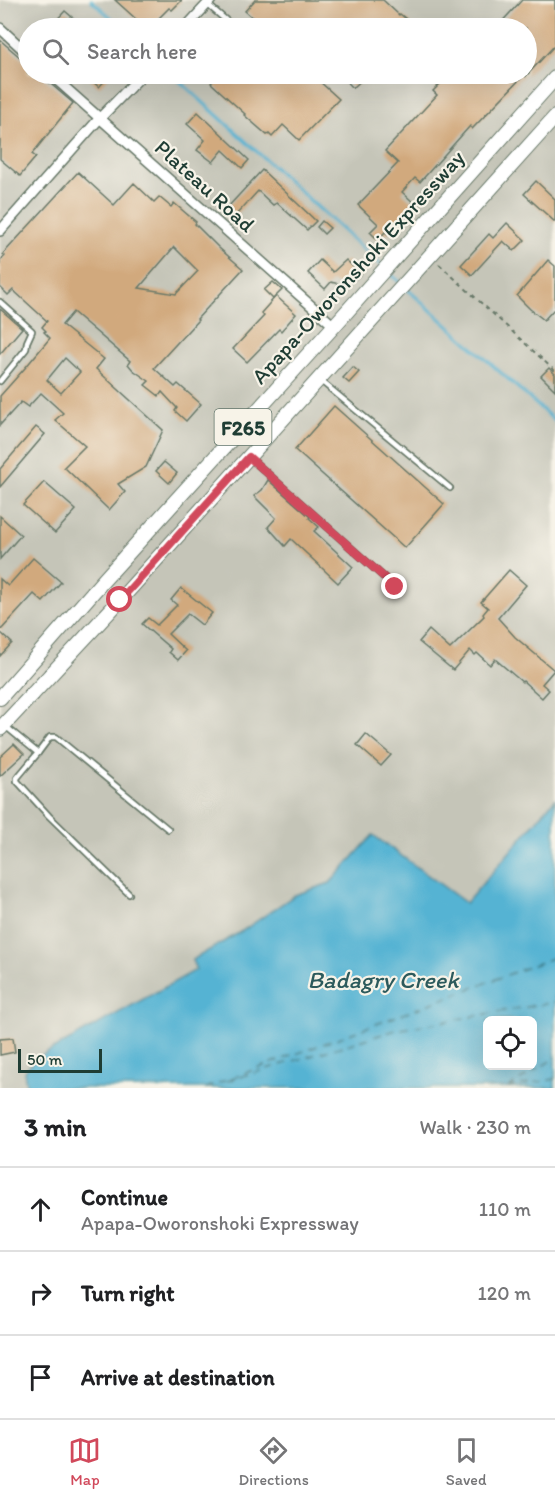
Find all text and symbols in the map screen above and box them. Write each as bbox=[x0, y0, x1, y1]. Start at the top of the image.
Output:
search box bbox=[18, 18, 537, 84]
icon: search bbox=[39, 35, 72, 68]
text: Search here bbox=[87, 38, 197, 65]
street label: Plateau Road bbox=[149, 134, 261, 238]
street label: Apapa-Oworonshoki Expressway bbox=[246, 144, 471, 390]
road number: F265 bbox=[214, 409, 272, 445]
route end bbox=[381, 573, 407, 599]
route start bbox=[106, 586, 132, 612]
water label: Badagry Creek bbox=[307, 965, 460, 994]
map controls bbox=[483, 1016, 537, 1070]
button: locate bbox=[483, 1016, 537, 1070]
scale bar bbox=[18, 1046, 102, 1074]
text: 50 m bbox=[27, 1050, 62, 1069]
text: 3 min bbox=[24, 1111, 86, 1143]
text: Walk · 230 m bbox=[419, 1115, 531, 1139]
text: Continue bbox=[81, 1184, 168, 1211]
icon: ahead bbox=[24, 1193, 57, 1226]
text: 110 m bbox=[479, 1197, 531, 1221]
text: Apapa-Oworonshoki Expressway bbox=[81, 1211, 359, 1235]
icon: right bbox=[24, 1277, 57, 1310]
text: Turn right bbox=[81, 1280, 175, 1307]
text: 120 m bbox=[478, 1281, 531, 1305]
icon: arrive bbox=[24, 1361, 57, 1394]
text: Arrive at destination bbox=[81, 1364, 275, 1391]
tab: Map bbox=[68, 1434, 101, 1489]
tab: Directions bbox=[238, 1434, 309, 1489]
tab: Saved bbox=[446, 1434, 487, 1489]

